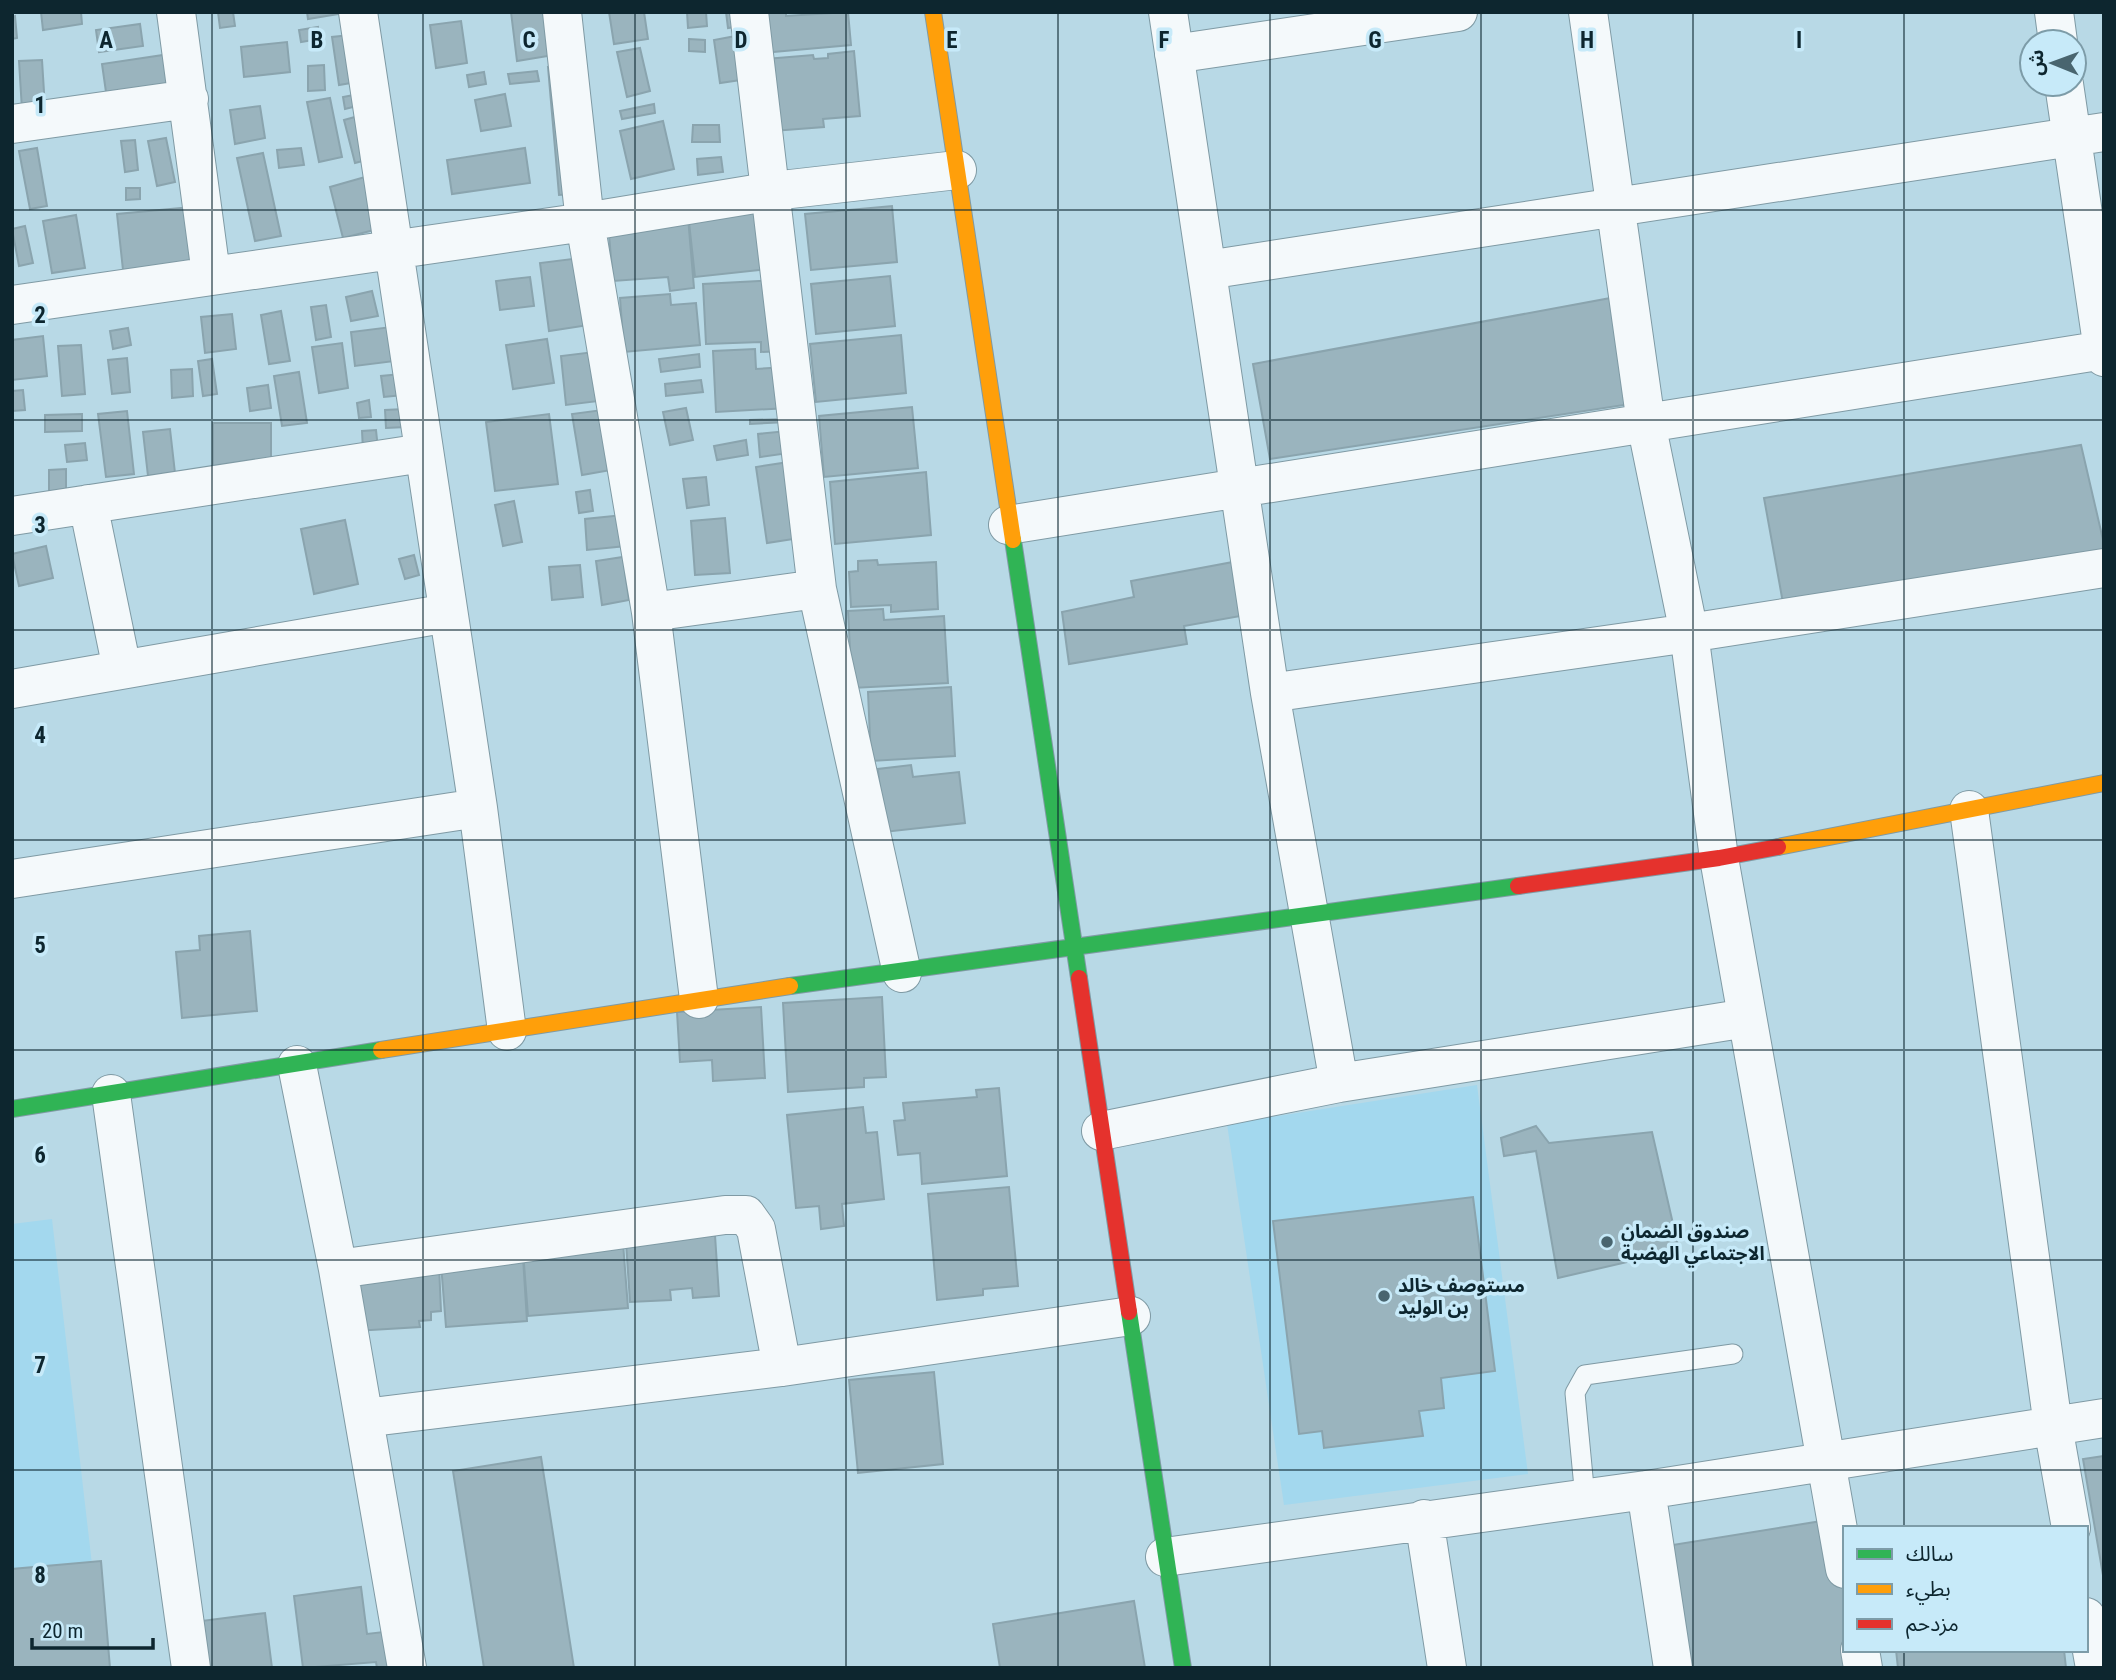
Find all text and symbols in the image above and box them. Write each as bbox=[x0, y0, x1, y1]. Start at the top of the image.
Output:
text: A bbox=[99, 27, 113, 54]
text: B bbox=[311, 27, 323, 54]
text: C bbox=[522, 27, 536, 54]
text: D bbox=[735, 27, 748, 54]
text: E bbox=[946, 27, 958, 54]
text: F bbox=[1159, 27, 1170, 54]
text: G bbox=[1368, 27, 1382, 54]
text: H bbox=[1580, 27, 1594, 54]
text: I bbox=[1796, 27, 1802, 54]
north arrow bbox=[2018, 28, 2088, 98]
text: ش bbox=[2025, 49, 2048, 76]
text: 1 bbox=[34, 92, 46, 119]
text: 2 bbox=[34, 302, 46, 329]
text: 3 bbox=[34, 512, 46, 539]
text: 4 bbox=[34, 722, 46, 749]
text: 5 bbox=[34, 932, 46, 959]
text: 6 bbox=[34, 1142, 46, 1169]
place label: صندوق الضمان الاجتماعي الهضبة bbox=[1621, 1220, 1765, 1268]
marker: صندوق الضمان الاجتماعي الهضبة bbox=[1599, 1234, 1615, 1250]
place label: مستوصف خالد بن الوليد bbox=[1398, 1274, 1525, 1319]
marker: مستوصف خالد بن الوليد bbox=[1376, 1288, 1392, 1304]
text: 7 bbox=[34, 1352, 46, 1379]
legend bbox=[1843, 1526, 2088, 1652]
text: سالك bbox=[1906, 1542, 1953, 1566]
text: 8 bbox=[34, 1562, 46, 1589]
text: بطيء bbox=[1906, 1577, 1951, 1605]
scale bar bbox=[32, 1606, 152, 1650]
text: مزدحم bbox=[1906, 1612, 1959, 1639]
text: 20 m bbox=[42, 1619, 83, 1643]

